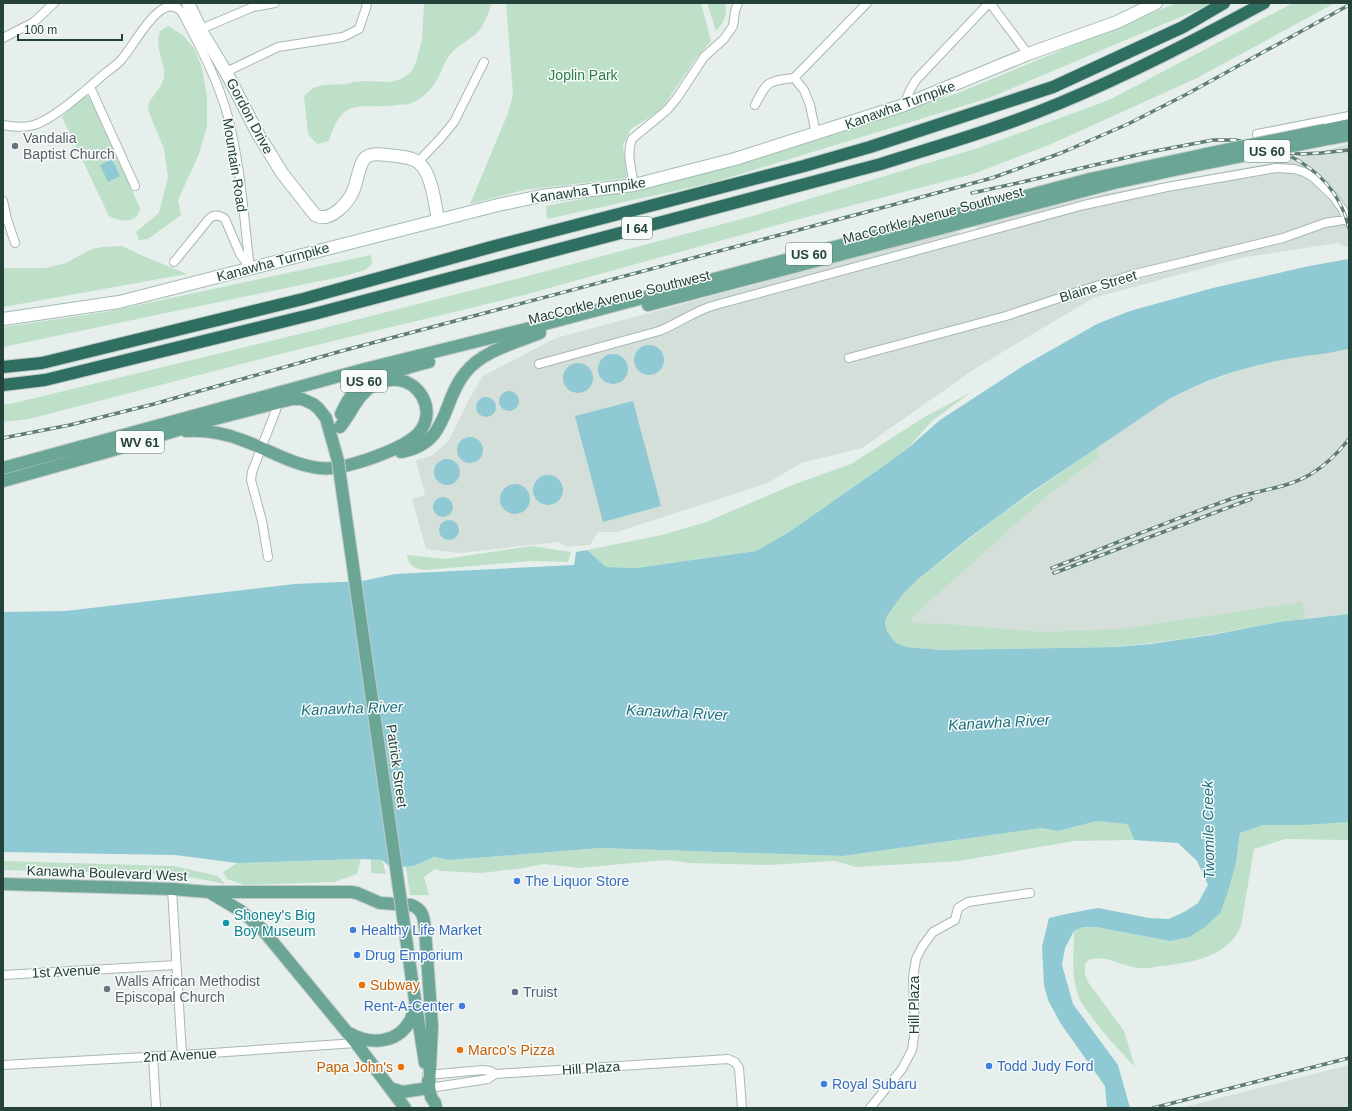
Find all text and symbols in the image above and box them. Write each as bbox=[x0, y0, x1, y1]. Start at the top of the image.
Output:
scale bar bbox=[18, 16, 122, 42]
text: 100 m bbox=[24, 23, 57, 37]
park label: Joplin Park bbox=[548, 67, 619, 83]
street label: Gordon Drive bbox=[223, 75, 277, 157]
street label: Kanawha Turnpike bbox=[843, 78, 957, 132]
street label: Mountain Road bbox=[220, 117, 250, 213]
place label: Vandalia Baptist Church bbox=[23, 130, 115, 162]
road number: US 60 bbox=[1244, 140, 1290, 162]
marker: Vandalia Baptist Church bbox=[10, 141, 20, 151]
street label: Kanawha Turnpike bbox=[529, 174, 647, 206]
street label: MacCorkle Avenue Southwest bbox=[841, 183, 1025, 247]
road number: I 64 bbox=[622, 217, 652, 239]
street label: Kanawha Turnpike bbox=[215, 239, 331, 285]
road number: US 60 bbox=[786, 243, 832, 265]
street label: MacCorkle Avenue Southwest bbox=[527, 267, 712, 327]
street label: Blaine Street bbox=[1057, 267, 1139, 305]
road number: US 60 bbox=[341, 370, 387, 392]
road number: WV 61 bbox=[116, 431, 164, 453]
water label: Kanawha River bbox=[301, 698, 404, 718]
water label: Kanawha River bbox=[626, 701, 729, 723]
water label: Kanawha River bbox=[948, 711, 1051, 733]
street label: Patrick Street bbox=[383, 723, 411, 809]
water label: Twomile Creek bbox=[1199, 779, 1217, 880]
street label: Kanawha Boulevard West bbox=[26, 862, 188, 884]
place label: The Liquor Store bbox=[525, 873, 629, 889]
marker: The Liquor Store bbox=[512, 876, 522, 886]
place label: Shoney's Big Boy Museum bbox=[234, 907, 316, 939]
marker: Shoney's Big Boy Museum bbox=[221, 918, 231, 928]
place label: Healthy Life Market bbox=[361, 922, 482, 938]
marker: Healthy Life Market bbox=[348, 925, 358, 935]
place label: Drug Emporium bbox=[365, 947, 463, 963]
marker: Drug Emporium bbox=[352, 950, 362, 960]
street label: 1st Avenue bbox=[31, 961, 101, 981]
place label: Walls African Methodist Episcopal Church bbox=[115, 973, 260, 1005]
street label: Hill Plaza bbox=[906, 976, 922, 1034]
place label: Subway bbox=[370, 977, 420, 993]
marker: Subway bbox=[357, 980, 367, 990]
marker: Walls African Methodist Episcopal Church bbox=[102, 984, 112, 994]
place label: Truist bbox=[523, 984, 558, 1000]
marker: Truist bbox=[510, 987, 520, 997]
place label: Rent-A-Center bbox=[364, 998, 454, 1014]
marker: Rent-A-Center bbox=[457, 1001, 467, 1011]
place label: Marco's Pizza bbox=[468, 1042, 555, 1058]
street label: 2nd Avenue bbox=[143, 1045, 217, 1065]
marker: Marco's Pizza bbox=[455, 1045, 465, 1055]
street label: Hill Plaza bbox=[561, 1058, 621, 1078]
place label: Todd Judy Ford bbox=[997, 1058, 1094, 1074]
place label: Papa John's bbox=[316, 1059, 393, 1075]
marker: Todd Judy Ford bbox=[984, 1061, 994, 1071]
marker: Papa John's bbox=[396, 1062, 406, 1072]
place label: Royal Subaru bbox=[832, 1076, 917, 1092]
marker: Royal Subaru bbox=[819, 1079, 829, 1089]

